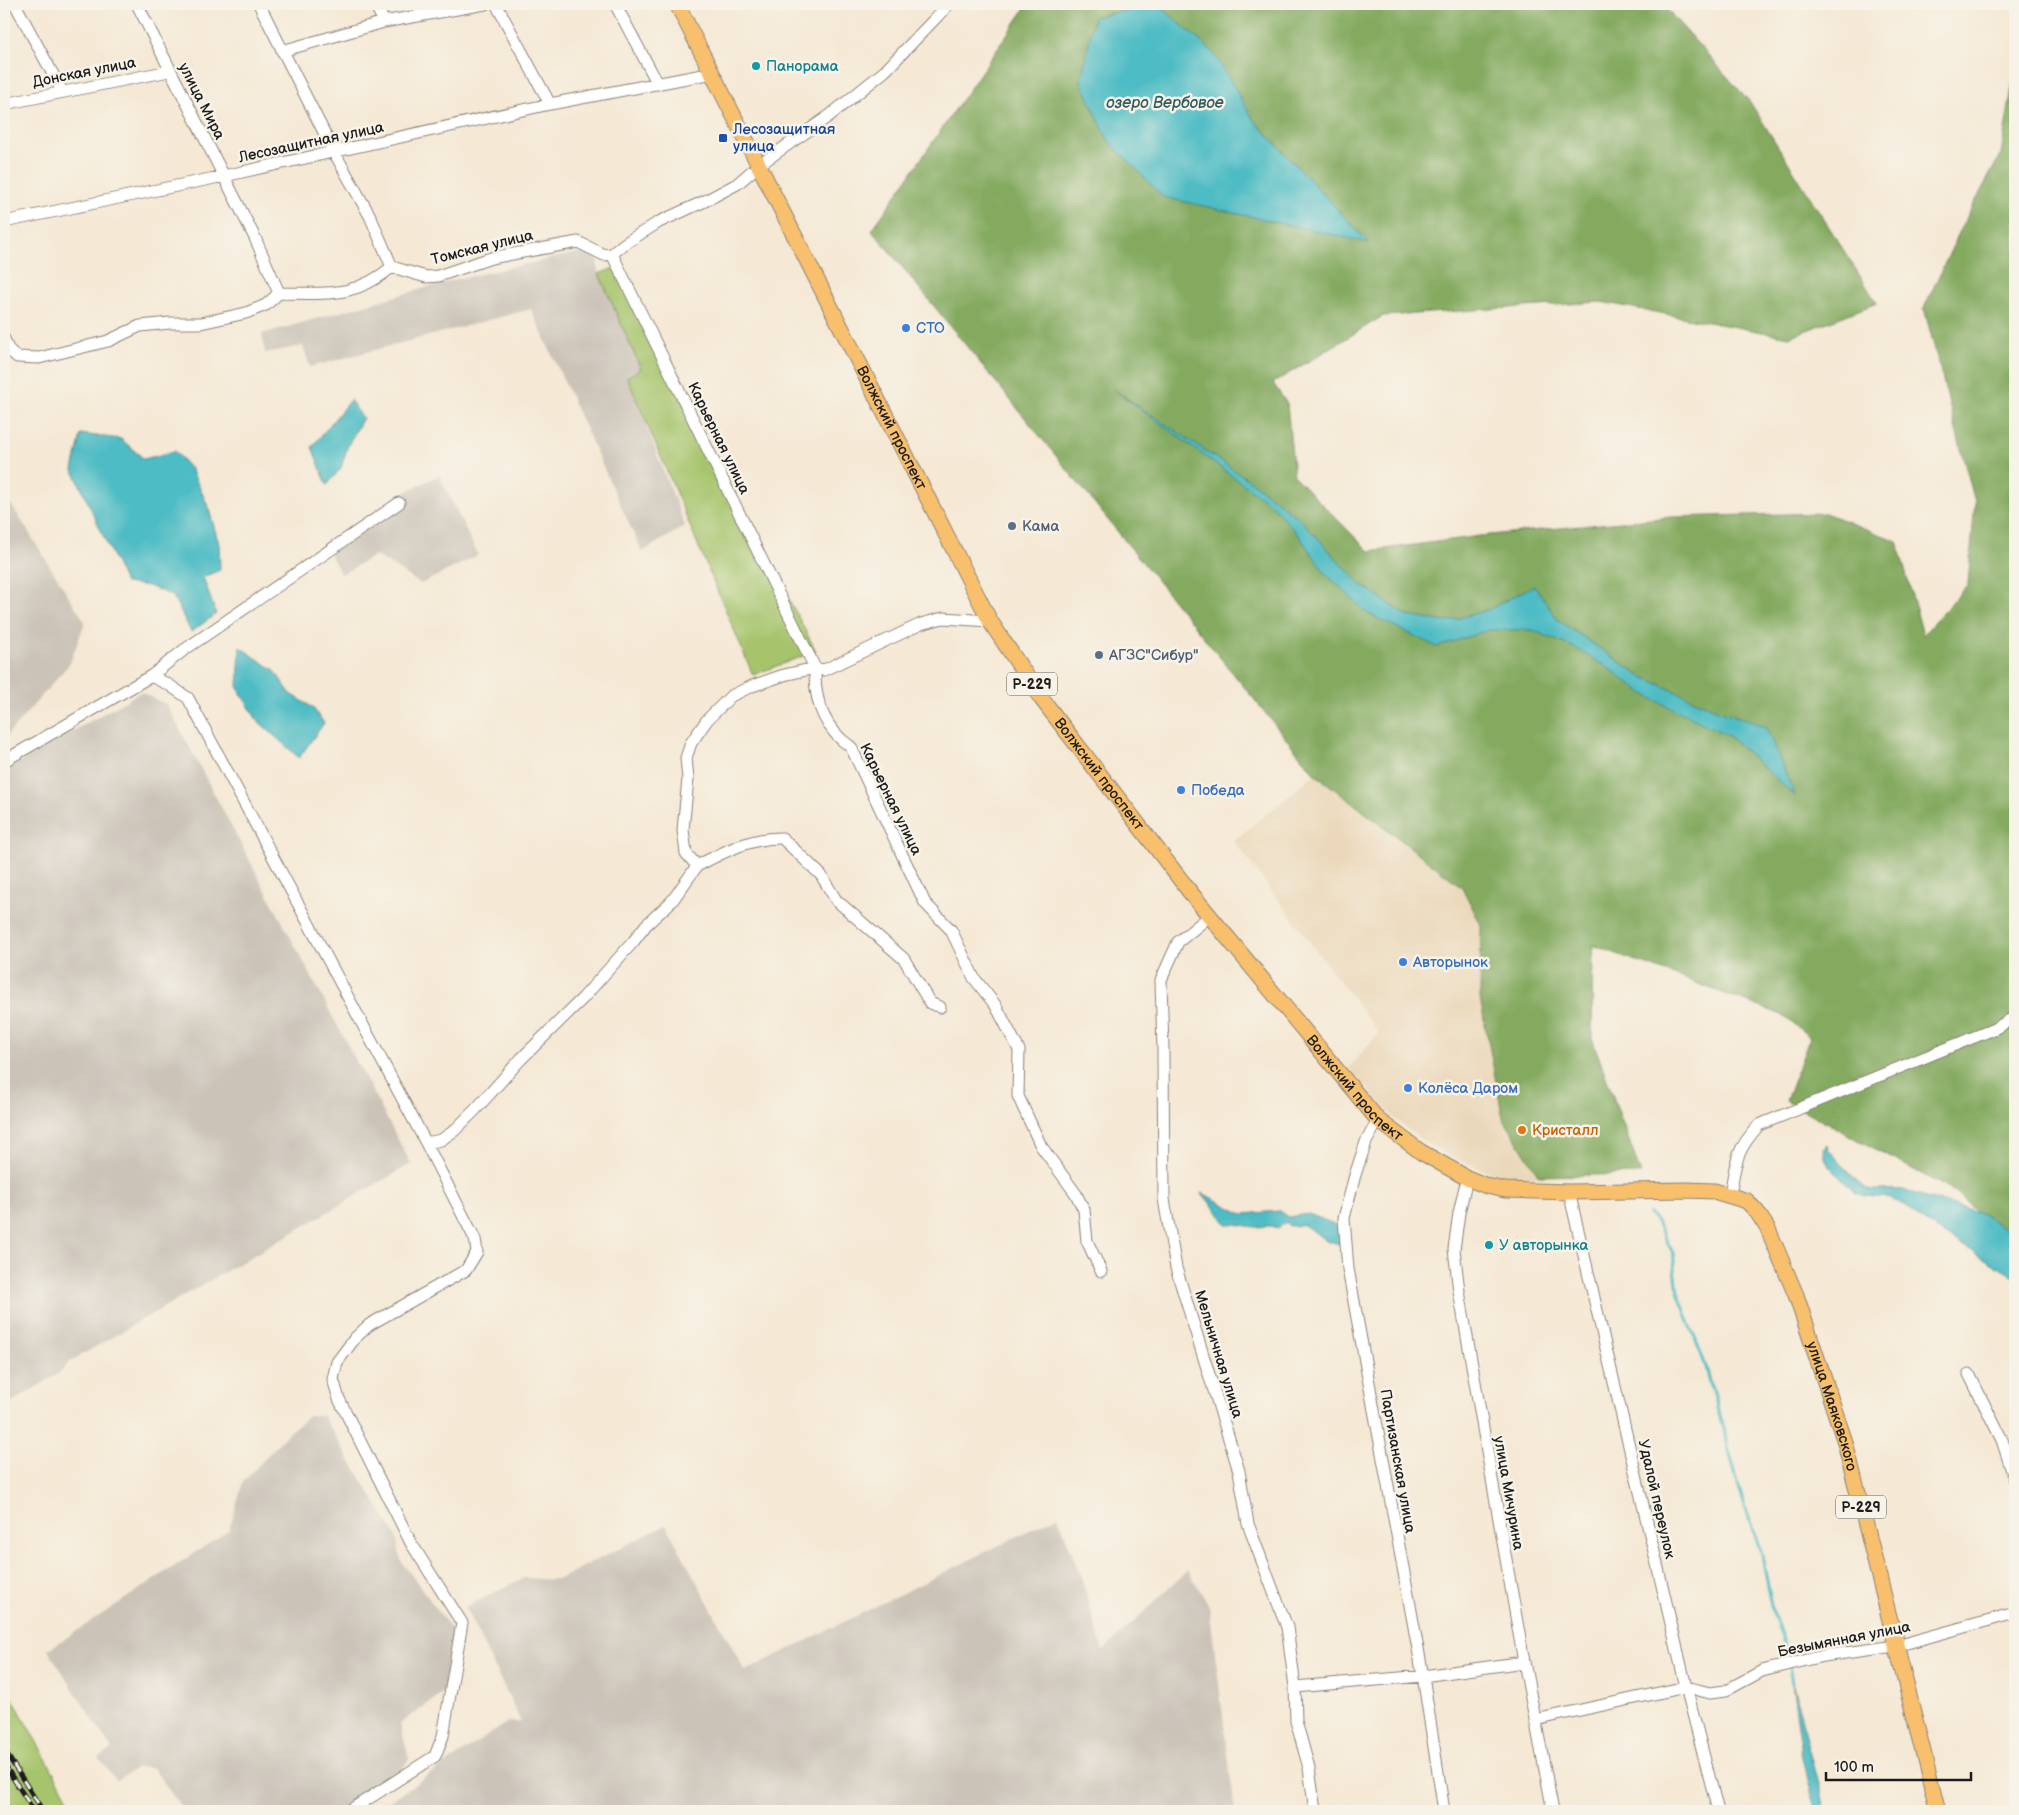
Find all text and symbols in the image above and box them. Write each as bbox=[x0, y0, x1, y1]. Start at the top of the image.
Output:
street label: Донская улица bbox=[31, 53, 137, 92]
place label: Панорама bbox=[766, 57, 839, 76]
street label: улица Мира bbox=[174, 60, 229, 143]
marker: Панорама bbox=[750, 60, 762, 72]
water label: озеро Вербовое bbox=[1106, 94, 1224, 113]
street label: Лесозащитная улица bbox=[236, 118, 386, 167]
place label: Лесозащитная улица bbox=[732, 120, 835, 156]
marker: Лесозащитная улица bbox=[717, 132, 729, 144]
street label: Томская улица bbox=[429, 226, 535, 269]
place label: СТО bbox=[916, 319, 945, 338]
marker: СТО bbox=[900, 322, 912, 334]
street label: Волжский проспект bbox=[852, 363, 931, 493]
street label: Карьерная улица bbox=[683, 379, 754, 498]
place label: Кама bbox=[1022, 517, 1059, 536]
marker: Кама bbox=[1006, 520, 1018, 532]
place label: АГЗС"Сибур" bbox=[1108, 646, 1199, 665]
marker: АГЗС"Сибур" bbox=[1093, 649, 1105, 661]
road number: Р-229 bbox=[1007, 672, 1057, 696]
street label: Волжский проспект bbox=[1050, 714, 1148, 834]
street label: Карьерная улица bbox=[855, 740, 926, 859]
place label: Победа bbox=[1191, 781, 1245, 800]
marker: Победа bbox=[1175, 784, 1187, 796]
place label: Авторынок bbox=[1412, 953, 1488, 972]
marker: Авторынок bbox=[1397, 956, 1409, 968]
street label: Волжский проспект bbox=[1302, 1031, 1407, 1145]
place label: Колёса Даром bbox=[1418, 1079, 1518, 1098]
marker: Колёса Даром bbox=[1402, 1082, 1414, 1094]
place label: Кристалл bbox=[1532, 1121, 1598, 1140]
marker: Кристалл bbox=[1516, 1124, 1528, 1136]
place label: У авторынка bbox=[1499, 1236, 1589, 1255]
marker: У авторынка bbox=[1483, 1239, 1495, 1251]
street label: Мельничная улица bbox=[1190, 1288, 1247, 1420]
street label: улица Маяковского bbox=[1802, 1339, 1861, 1473]
street label: Партизанская улица bbox=[1375, 1388, 1420, 1535]
street label: улица Мичурина bbox=[1489, 1435, 1528, 1552]
street label: Удалой переулок bbox=[1634, 1438, 1679, 1561]
road number: Р-229 bbox=[1836, 1495, 1886, 1518]
street label: Безымянная улица bbox=[1776, 1617, 1912, 1662]
scale bar bbox=[1826, 1750, 1972, 1782]
text: 100 m bbox=[1834, 1758, 1874, 1777]

